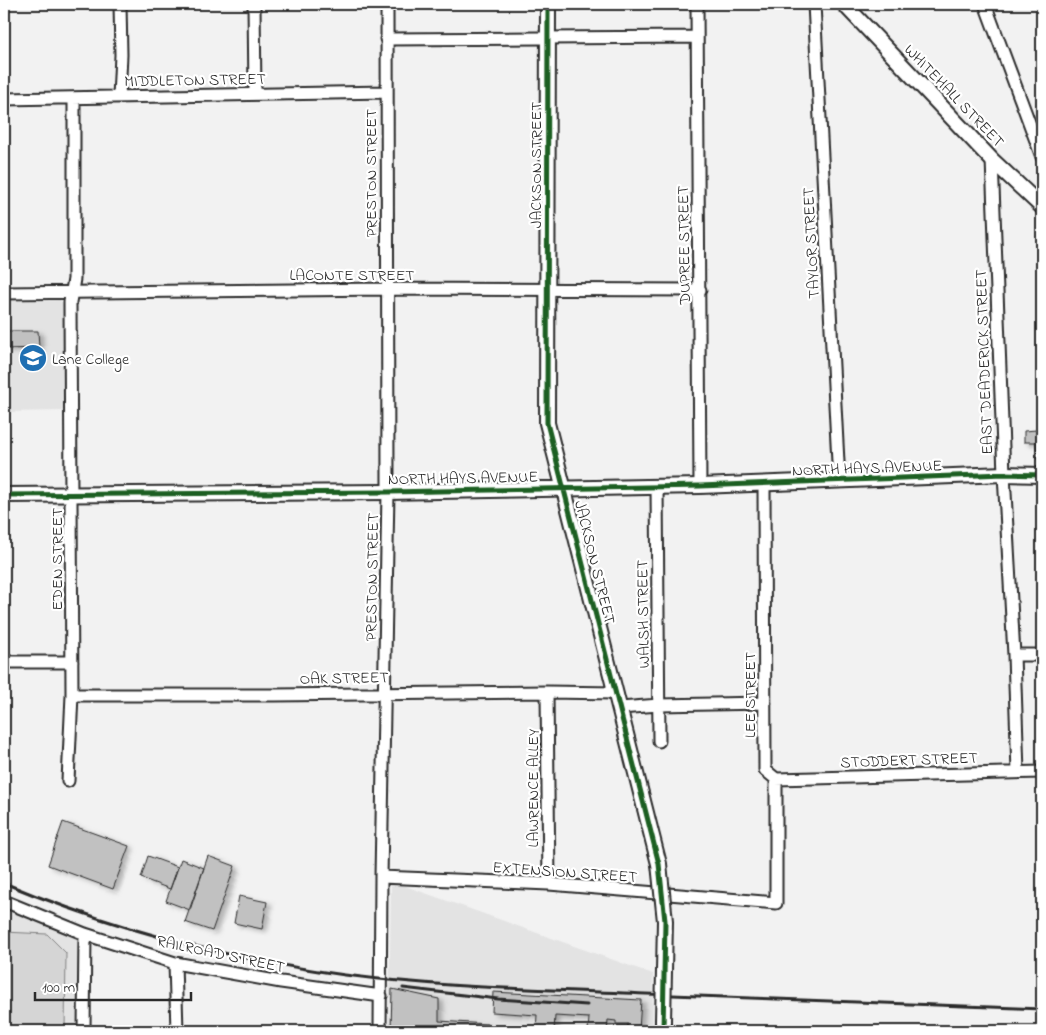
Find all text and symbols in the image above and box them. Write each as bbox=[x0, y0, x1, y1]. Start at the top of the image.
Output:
street label: WHITEHALL STREET bbox=[898, 39, 1009, 154]
street label: MIDDLETON STREET bbox=[124, 68, 266, 94]
street label: JACKSON STREET bbox=[525, 102, 549, 228]
street label: PRESTON STREET bbox=[360, 109, 384, 237]
street label: DUPREE STREET bbox=[672, 185, 698, 306]
street label: TAYLOR STREET bbox=[797, 187, 827, 299]
street label: LACONTE STREET bbox=[289, 264, 415, 288]
street label: EAST DEADERICK STREET bbox=[970, 269, 1000, 455]
school or university icon: Lane College bbox=[18, 343, 48, 373]
place label: Lane College bbox=[52, 348, 130, 372]
street label: NORTH HAYS AVENUE bbox=[792, 454, 943, 484]
street label: NORTH HAYS AVENUE bbox=[388, 466, 538, 492]
street label: JACKSON STREET bbox=[567, 498, 621, 627]
street label: EDEN STREET bbox=[46, 508, 70, 610]
street label: PRESTON STREET bbox=[360, 513, 386, 641]
street label: WALSH STREET bbox=[631, 559, 657, 668]
street label: LEE STREET bbox=[739, 652, 763, 738]
street label: OAK STREET bbox=[299, 666, 389, 692]
street label: LAWRENCE ALLEY bbox=[522, 728, 546, 847]
street label: STODDERT STREET bbox=[840, 747, 978, 775]
street label: EXTENSION STREET bbox=[492, 856, 638, 890]
street label: RAILROAD STREET bbox=[154, 930, 287, 980]
scale bar bbox=[35, 970, 191, 1002]
text: 100 m bbox=[42, 977, 75, 999]

